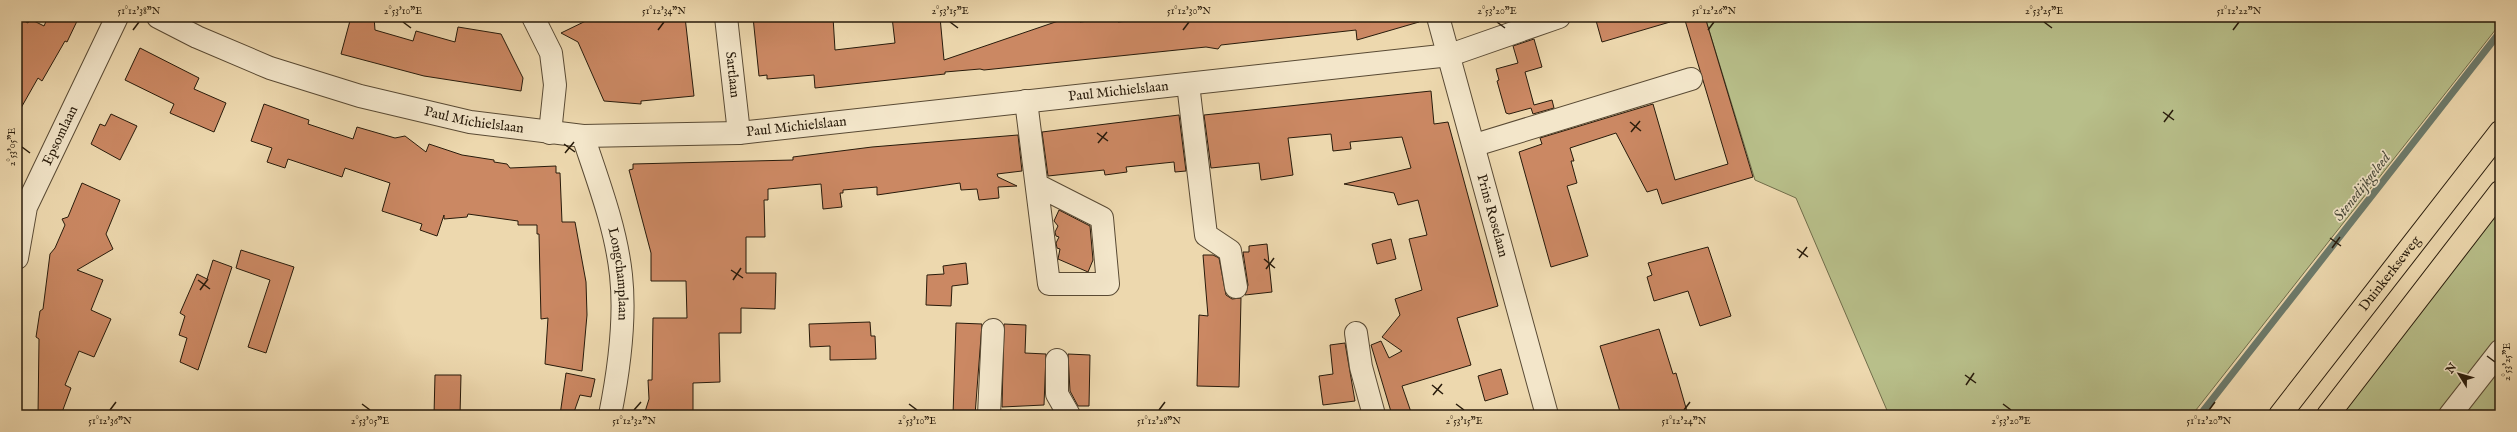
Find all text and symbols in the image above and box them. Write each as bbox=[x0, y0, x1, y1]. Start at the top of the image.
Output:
text: 51°12'38"N bbox=[118, 5, 161, 18]
text: 2°53'10"E bbox=[384, 5, 422, 18]
text: 51°12'34"N bbox=[642, 5, 686, 18]
text: 2°53'15"E bbox=[931, 5, 969, 18]
text: 51°12'30"N bbox=[1167, 5, 1211, 18]
text: 2°53'20"E bbox=[1477, 5, 1517, 18]
text: 51°12'26"N bbox=[1692, 5, 1736, 18]
text: 2°53'25"E bbox=[2025, 5, 2063, 18]
text: 51°12'22"N bbox=[2217, 5, 2262, 18]
street label: Sartlaan bbox=[721, 50, 744, 99]
street label: Paul Michielslaan bbox=[1067, 77, 1170, 106]
street label: Epsomlaan bbox=[38, 102, 82, 168]
street label: Paul Michielslaan bbox=[422, 102, 525, 138]
street label: Paul Michielslaan bbox=[745, 112, 848, 141]
text: 2°53'05"E bbox=[6, 128, 19, 166]
water label: Stenedijkgeleed bbox=[2329, 148, 2396, 226]
street label: Prins Roselaan bbox=[1472, 172, 1513, 260]
street label: Longchamplaan bbox=[603, 225, 632, 321]
street label: Duinkerkseweg bbox=[2355, 232, 2425, 315]
text: 2°53'25"E bbox=[2501, 343, 2514, 381]
north arrow bbox=[2439, 354, 2479, 394]
text: N bbox=[2443, 360, 2461, 377]
text: 51°12'36"N bbox=[88, 415, 132, 428]
text: 2°53'05"E bbox=[351, 415, 389, 428]
text: 51°12'32"N bbox=[612, 415, 656, 428]
text: 2°53'10"E bbox=[898, 415, 936, 428]
text: 51°12'28"N bbox=[1137, 415, 1181, 428]
text: 2°53'15"E bbox=[1445, 415, 1483, 428]
text: 51°12'24"N bbox=[1662, 415, 1707, 428]
text: 2°53'20"E bbox=[1991, 415, 2031, 428]
text: 51°12'20"N bbox=[2187, 415, 2232, 428]

